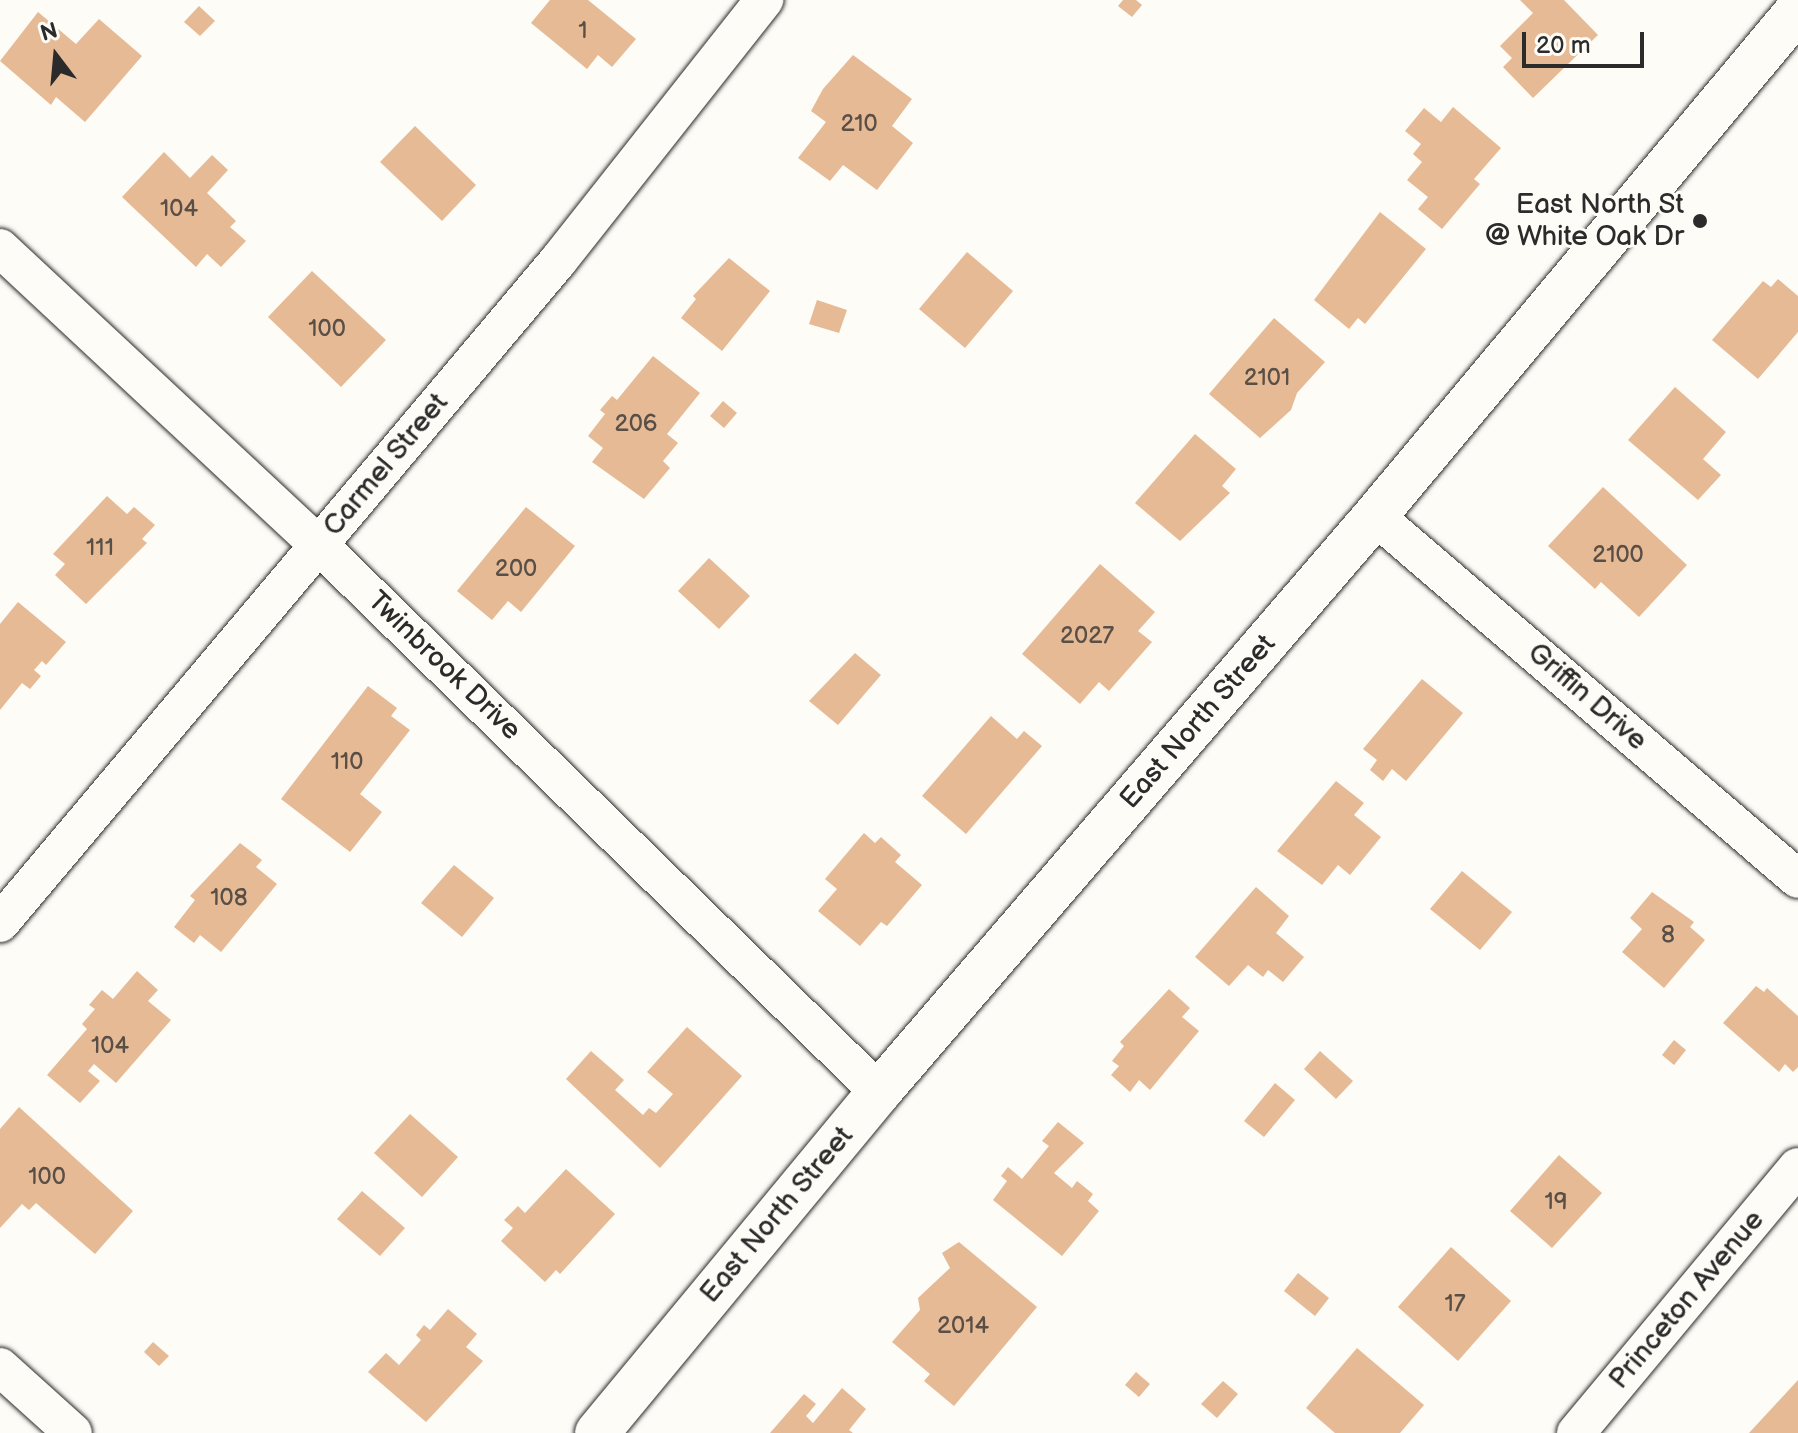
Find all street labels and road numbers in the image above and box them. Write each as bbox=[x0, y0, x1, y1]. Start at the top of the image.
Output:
street label: Carmel Street bbox=[316, 387, 456, 543]
street label: Twinbrook Drive bbox=[360, 584, 528, 748]
street label: East North Street bbox=[1113, 628, 1283, 816]
street label: Griffin Drive bbox=[1521, 636, 1653, 758]
street label: East North Street bbox=[693, 1120, 861, 1310]
street label: Princeton Avenue bbox=[1603, 1204, 1771, 1396]

